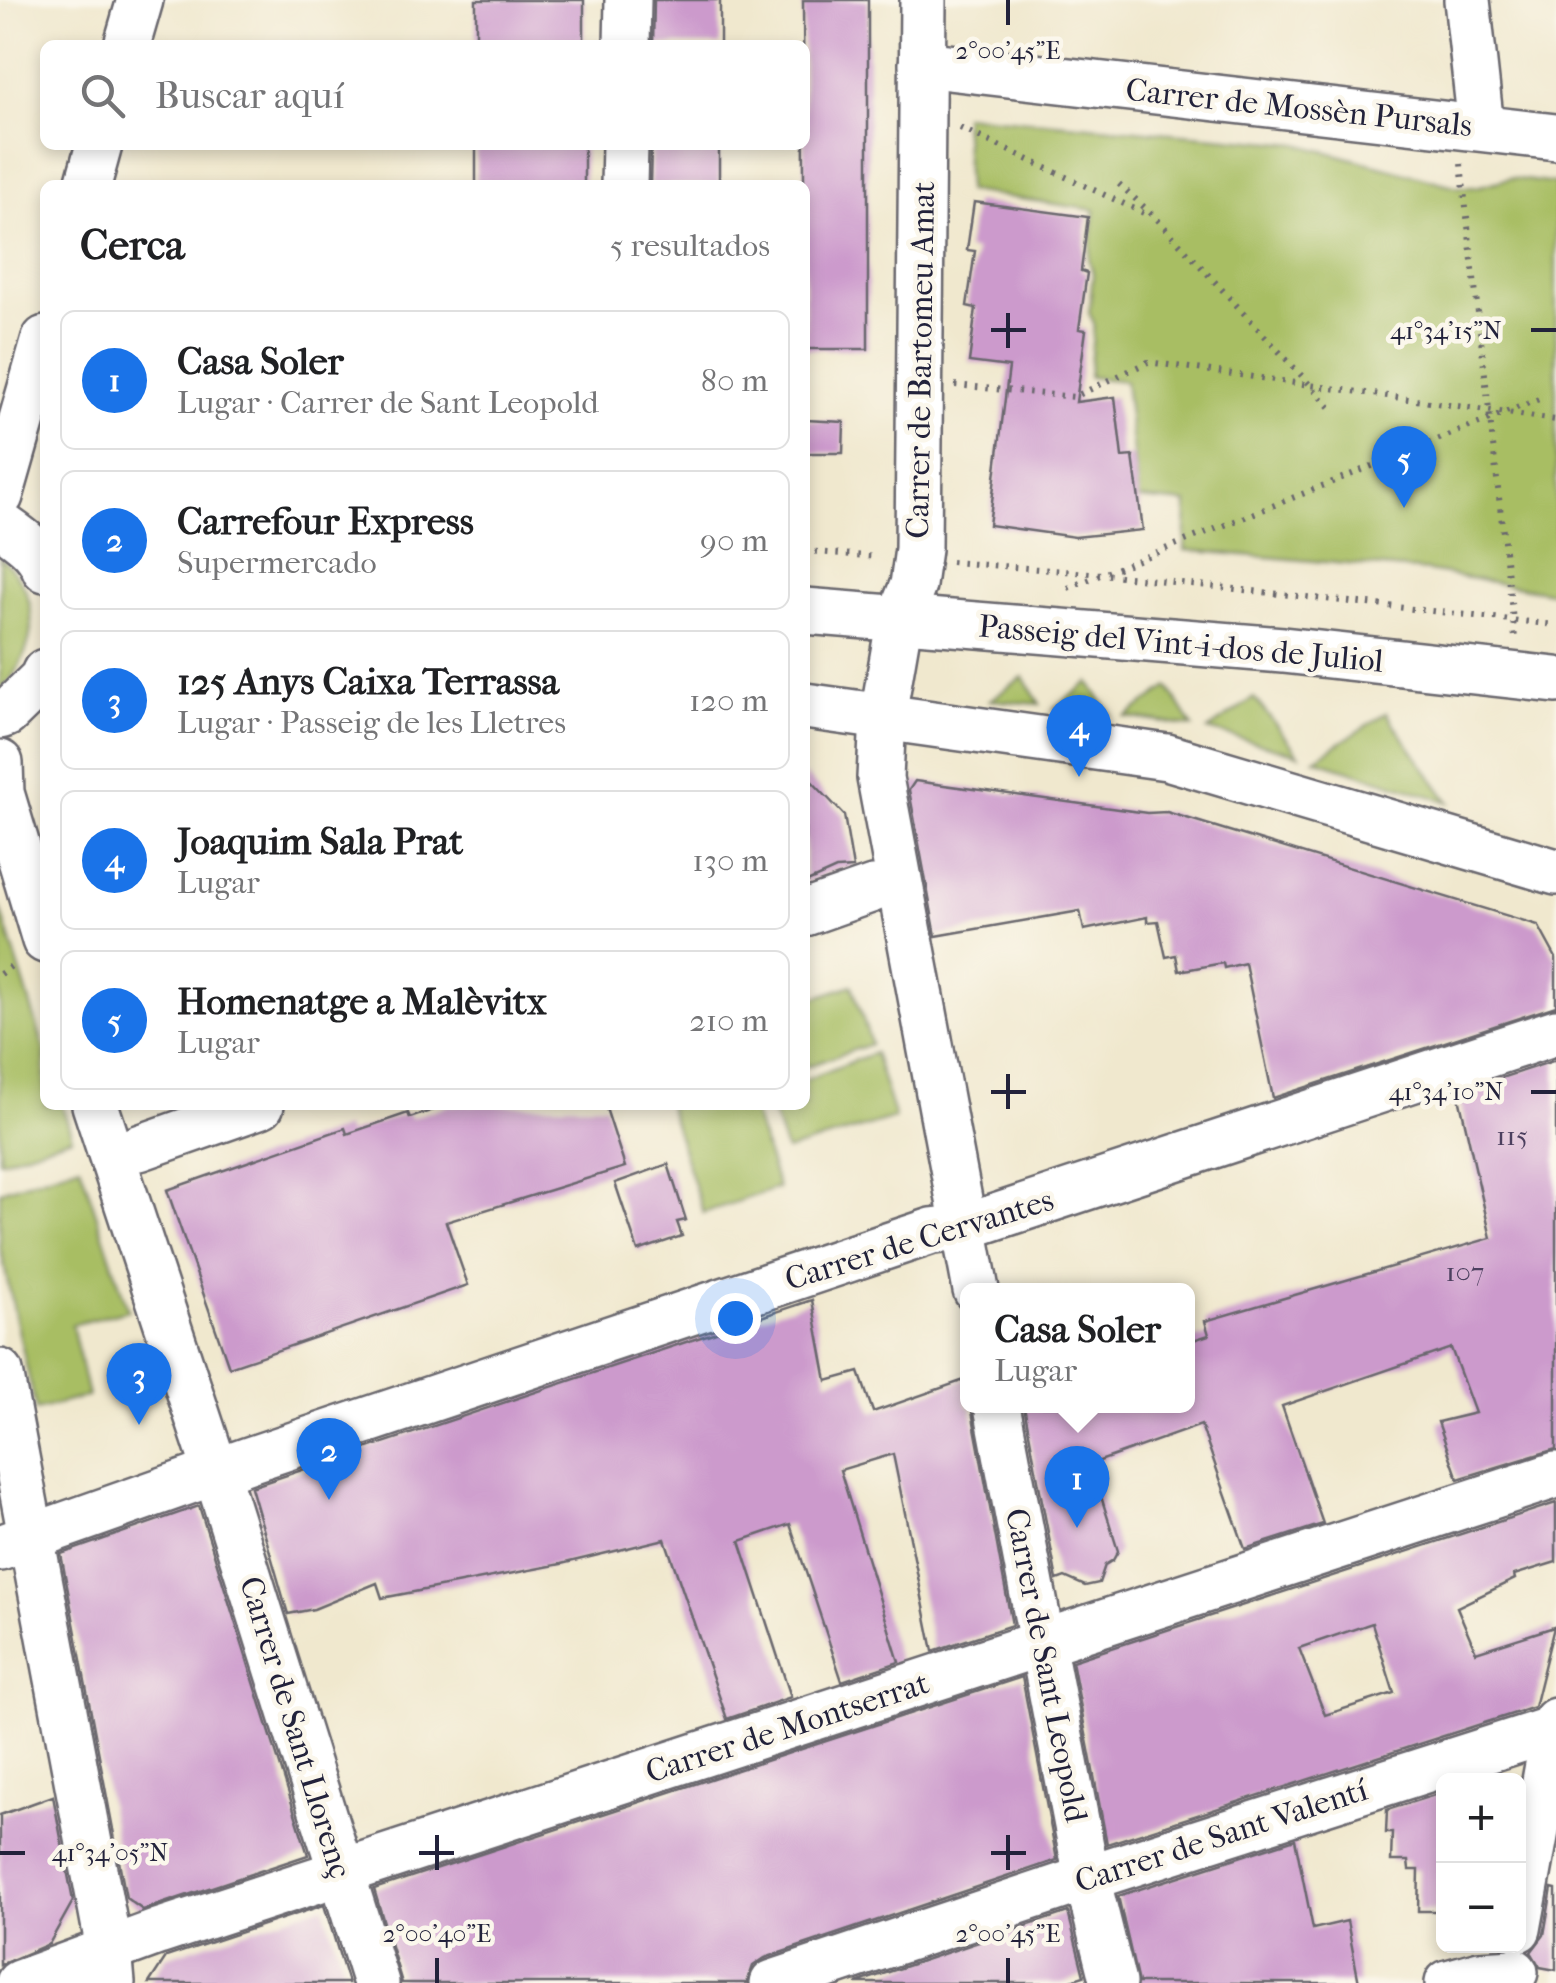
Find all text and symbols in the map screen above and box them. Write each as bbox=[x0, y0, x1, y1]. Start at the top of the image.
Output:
text: 2°00'45"E bbox=[956, 36, 1060, 65]
search box bbox=[40, 40, 810, 150]
icon: search bbox=[75, 68, 130, 123]
street label: Carrer de Mossèn Pursals bbox=[1124, 71, 1474, 144]
text: Buscar aquí bbox=[155, 73, 344, 118]
street label: Carrer de Bartomeu Amat bbox=[899, 180, 942, 539]
text: Cerca bbox=[80, 221, 185, 270]
text: 5 resultados bbox=[610, 227, 770, 264]
text: 41°34'15"N bbox=[1390, 316, 1502, 345]
text: Casa Soler bbox=[177, 339, 344, 384]
text: 1 bbox=[109, 362, 120, 399]
text: 80 m bbox=[701, 362, 768, 399]
text: Lugar · Carrer de Sant Leopold bbox=[177, 384, 599, 421]
pin: 5 bbox=[1372, 426, 1436, 508]
text: Carrefour Express bbox=[177, 499, 474, 544]
text: 2 bbox=[106, 522, 123, 559]
text: 90 m bbox=[700, 522, 768, 559]
text: Supermercado bbox=[177, 544, 377, 581]
street label: Passeig del Vint-i-dos de Juliol bbox=[977, 607, 1385, 680]
text: 125 Anys Caixa Terrassa bbox=[177, 659, 559, 704]
text: 3 bbox=[108, 682, 121, 719]
text: 120 m bbox=[689, 682, 768, 719]
pin: 4 bbox=[1046, 694, 1112, 777]
text: Lugar · Passeig de les Lletres bbox=[177, 704, 566, 741]
text: Joaquim Sala Prat bbox=[177, 819, 463, 864]
text: 4 bbox=[105, 842, 124, 879]
text: 130 m bbox=[692, 842, 768, 879]
text: Lugar bbox=[177, 864, 260, 901]
text: Homenatge a Malèvitx bbox=[177, 979, 546, 1024]
text: 5 bbox=[108, 1002, 121, 1039]
text: 210 m bbox=[689, 1002, 768, 1039]
text: Lugar bbox=[177, 1024, 260, 1061]
text: 41°34'10"N bbox=[1389, 1077, 1503, 1106]
house number: 115 bbox=[1496, 1119, 1528, 1152]
street label: Carrer de Cervantes bbox=[780, 1181, 1058, 1298]
house number: 107 bbox=[1446, 1255, 1484, 1288]
popup bbox=[960, 1283, 1195, 1413]
your location bbox=[710, 1293, 761, 1344]
text: Casa Soler bbox=[994, 1307, 1161, 1352]
pin: 3 bbox=[106, 1342, 172, 1425]
text: Lugar bbox=[994, 1352, 1077, 1389]
pin: 2 bbox=[296, 1418, 362, 1500]
pin: 1 bbox=[1044, 1446, 1110, 1528]
street label: Carrer de Sant Leopold bbox=[998, 1505, 1095, 1826]
street label: Carrer de Sant Llorenç bbox=[232, 1572, 359, 1882]
street label: Carrer de Montserrat bbox=[641, 1664, 934, 1791]
street label: Carrer de Sant Valentí bbox=[1070, 1771, 1372, 1900]
map controls bbox=[1436, 1773, 1526, 1953]
button: + bbox=[1436, 1773, 1526, 1863]
text: 41°34'05"N bbox=[52, 1838, 168, 1867]
button: − bbox=[1436, 1863, 1526, 1953]
text: 2°00'40"E bbox=[383, 1919, 491, 1948]
text: 2°00'45"E bbox=[956, 1919, 1060, 1948]

